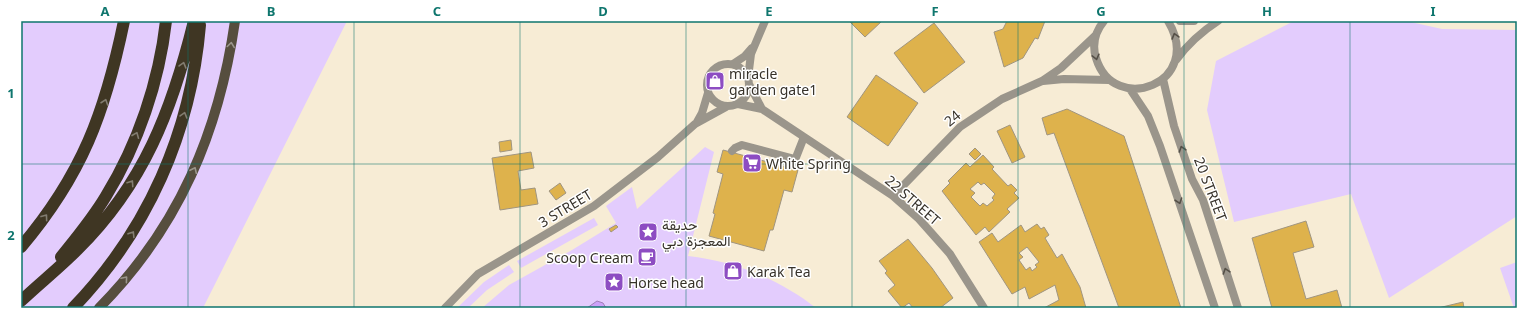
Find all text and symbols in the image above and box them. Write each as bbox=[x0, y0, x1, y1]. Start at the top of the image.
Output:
text: A bbox=[101, 2, 110, 20]
text: B bbox=[267, 2, 275, 20]
text: C bbox=[433, 2, 441, 20]
text: D bbox=[598, 2, 608, 20]
text: E bbox=[765, 2, 773, 20]
text: F bbox=[931, 2, 939, 20]
text: G bbox=[1096, 2, 1106, 20]
text: H bbox=[1262, 2, 1272, 20]
text: I bbox=[1430, 2, 1436, 20]
one-way arrow bbox=[1171, 32, 1180, 39]
one-way arrow bbox=[226, 42, 235, 49]
one-way arrow bbox=[1091, 53, 1100, 60]
one-way arrow bbox=[178, 62, 187, 69]
place label: miracle garden gate1 bbox=[729, 64, 817, 99]
shop icon: miracle garden gate1 bbox=[704, 70, 726, 92]
text: 1 bbox=[7, 84, 15, 102]
one-way arrow bbox=[100, 98, 108, 105]
street label: 24 bbox=[940, 106, 964, 130]
one-way arrow bbox=[179, 112, 188, 119]
one-way arrow bbox=[131, 132, 139, 140]
one-way arrow bbox=[1178, 146, 1187, 153]
supermarket icon: White Spring bbox=[741, 152, 763, 174]
place label: White Spring bbox=[766, 154, 851, 173]
street label: 20 STREET bbox=[1190, 154, 1232, 224]
one-way arrow bbox=[189, 166, 197, 174]
street label: 22 STREET bbox=[881, 171, 945, 229]
one-way arrow bbox=[126, 180, 133, 187]
street label: 3 STREET bbox=[535, 185, 595, 231]
one-way arrow bbox=[1174, 197, 1182, 204]
one-way arrow bbox=[41, 214, 48, 221]
place label: حديقة المعجزة دبي bbox=[662, 215, 731, 253]
place icon: حديقة المعجزة دبي bbox=[637, 221, 659, 243]
text: 2 bbox=[7, 226, 15, 244]
one-way arrow bbox=[127, 231, 134, 238]
cafe icon: Scoop Cream bbox=[636, 246, 658, 268]
place label: Scoop Cream bbox=[546, 248, 633, 267]
shop icon: Karak Tea bbox=[722, 260, 744, 282]
place label: Karak Tea bbox=[747, 262, 811, 281]
one-way arrow bbox=[1222, 268, 1230, 275]
place icon: Horse head bbox=[603, 271, 625, 293]
place label: Horse head bbox=[628, 273, 704, 292]
one-way arrow bbox=[120, 277, 127, 284]

